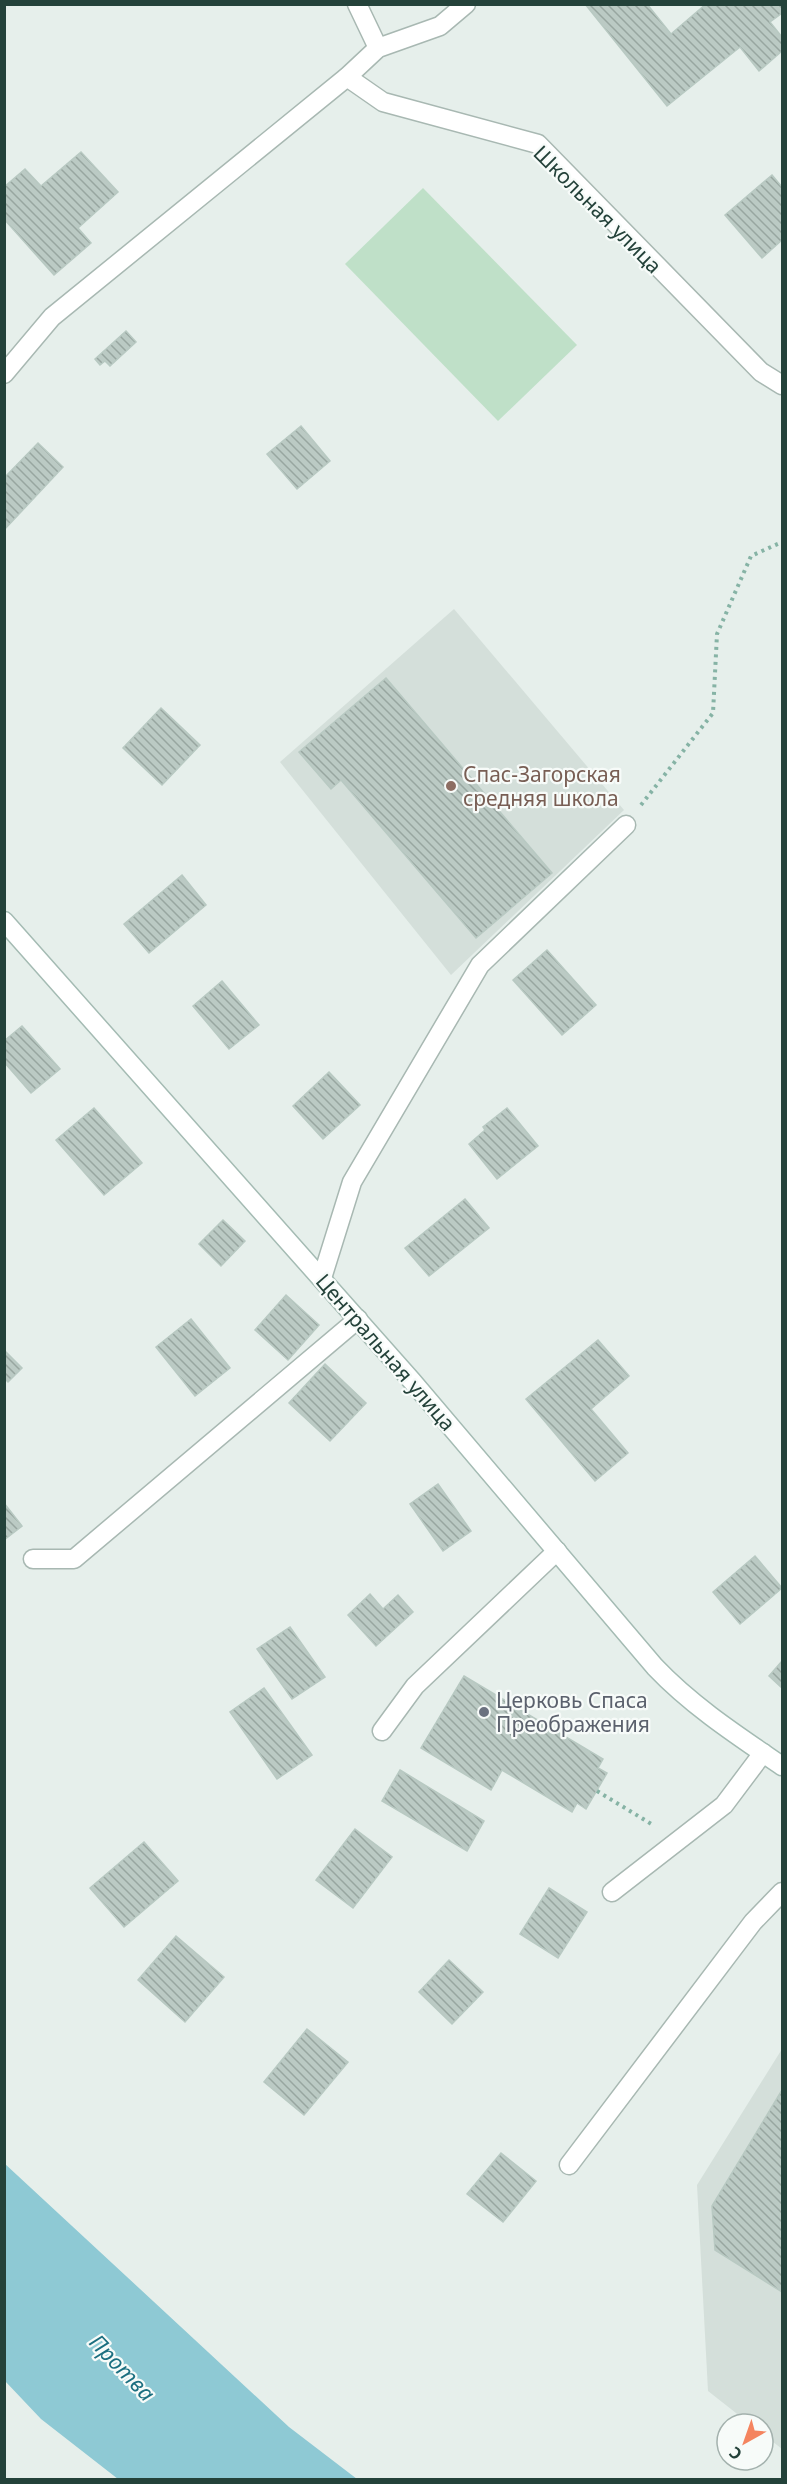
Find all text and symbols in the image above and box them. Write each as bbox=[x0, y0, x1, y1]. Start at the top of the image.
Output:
street label: Школьная улица bbox=[528, 139, 668, 279]
place label: Спас-Загорская средняя школа bbox=[463, 760, 621, 812]
marker: Спас-Загорская средняя школа bbox=[444, 779, 458, 793]
street label: Центральная улица bbox=[310, 1267, 462, 1437]
place label: Церковь Спаса Преображения bbox=[496, 1686, 650, 1738]
marker: Церковь Спаса Преображения bbox=[477, 1705, 491, 1719]
water label: Протва bbox=[84, 2327, 162, 2407]
north arrow bbox=[715, 2412, 775, 2472]
text: С bbox=[724, 2442, 746, 2465]

